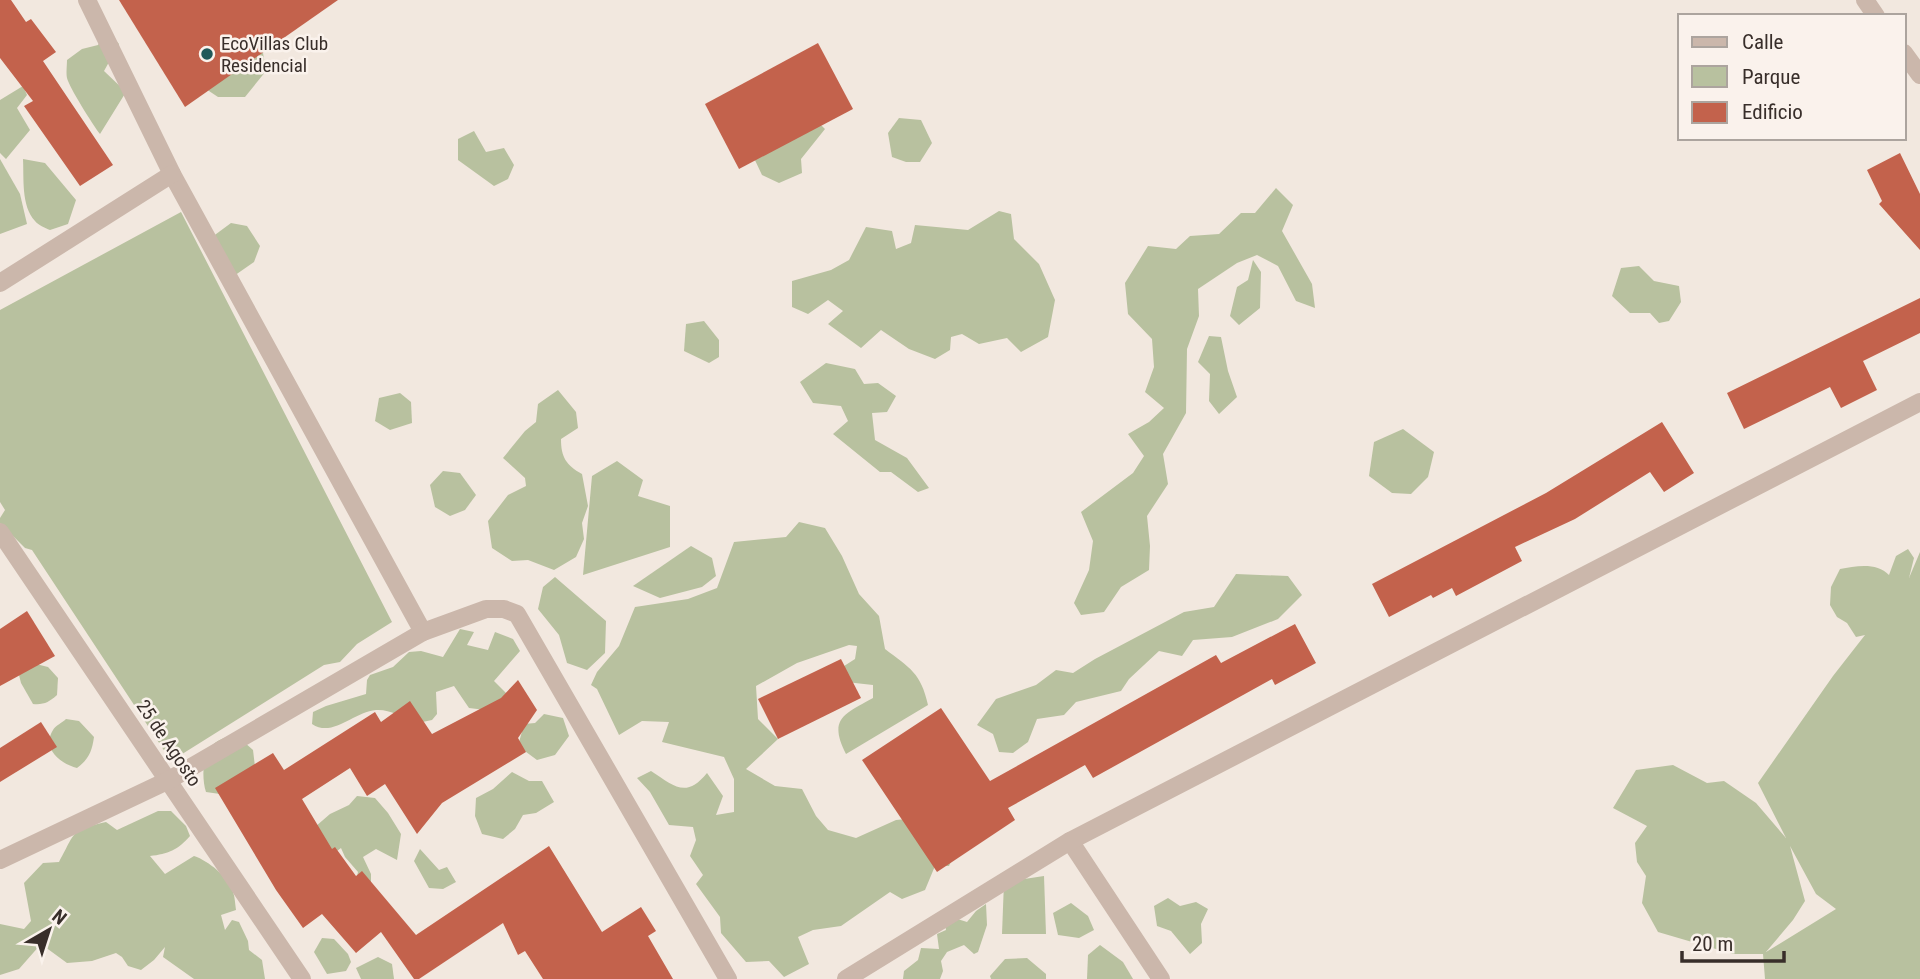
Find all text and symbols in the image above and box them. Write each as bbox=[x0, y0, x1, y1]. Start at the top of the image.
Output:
legend bbox=[1678, 14, 1906, 140]
text: Calle bbox=[1742, 30, 1784, 54]
place label: EcoVillas Club Residencial bbox=[221, 32, 328, 77]
marker: EcoVillas Club Residencial bbox=[199, 46, 215, 62]
text: Parque bbox=[1742, 65, 1800, 89]
text: Edificio bbox=[1742, 100, 1803, 124]
street label: 25 de Agosto bbox=[132, 695, 206, 791]
north arrow bbox=[14, 895, 84, 965]
text: N bbox=[48, 905, 71, 930]
scale bar bbox=[1682, 920, 1784, 964]
text: 20 m bbox=[1692, 932, 1733, 956]

